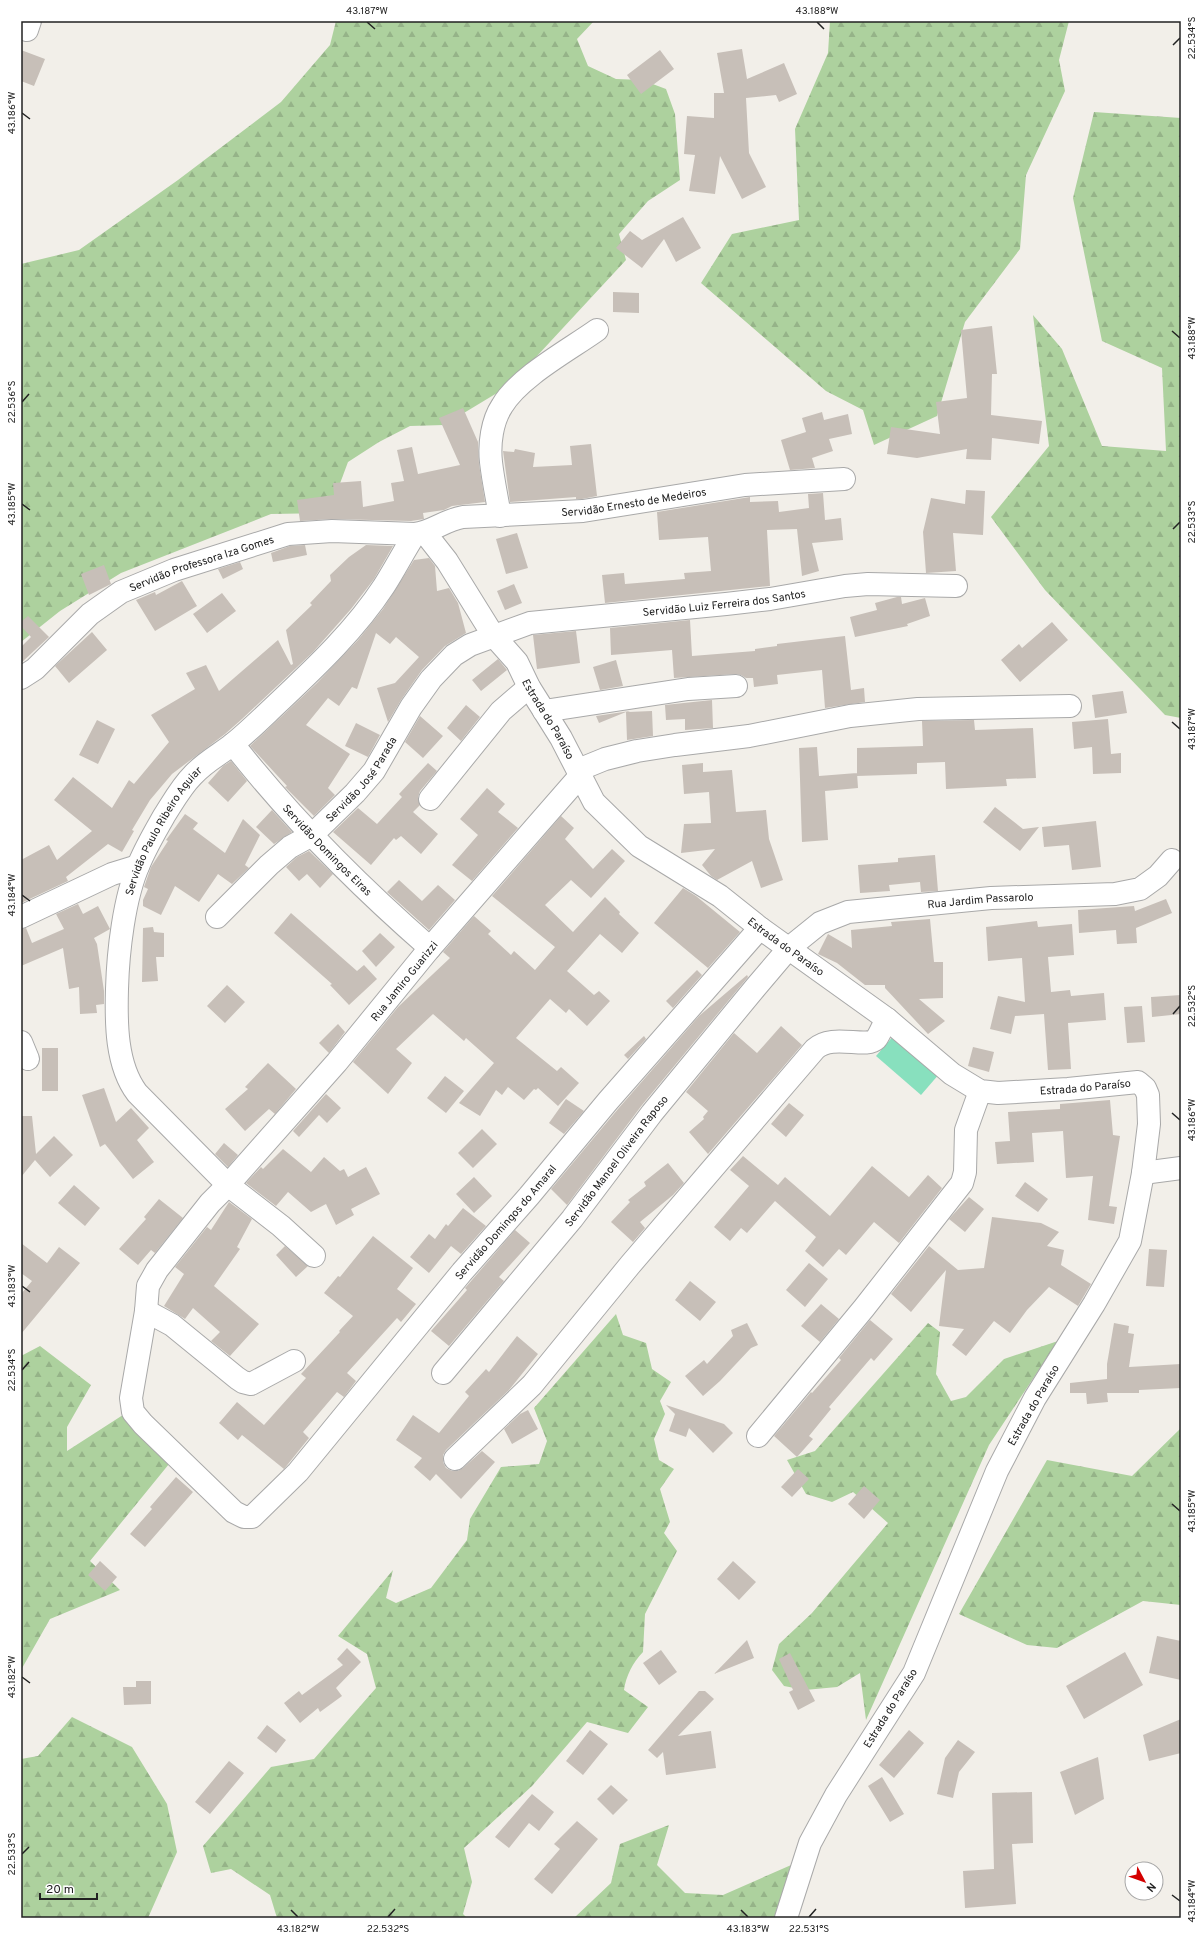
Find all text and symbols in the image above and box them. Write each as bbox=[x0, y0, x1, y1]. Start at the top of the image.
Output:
text: 43.187°W bbox=[346, 5, 388, 18]
text: 43.188°W bbox=[796, 5, 838, 18]
text: 22.534°S bbox=[1186, 16, 1199, 60]
text: 43.186°W bbox=[6, 92, 19, 134]
text: 43.188°W bbox=[1186, 317, 1199, 359]
text: 22.536°S bbox=[6, 381, 19, 423]
text: 43.185°W bbox=[6, 483, 19, 525]
street label: Servidão Ernesto de Medeiros bbox=[561, 485, 707, 520]
text: 22.533°S bbox=[1186, 501, 1199, 543]
street label: Servidão Professora Iza Gomes bbox=[127, 533, 276, 596]
street label: Servidão Luiz Ferreira dos Santos bbox=[642, 587, 807, 620]
street label: Estrada do Paraíso bbox=[518, 677, 577, 762]
text: 43.187°W bbox=[1186, 708, 1199, 750]
street label: Servidão José Parada bbox=[323, 734, 400, 826]
street label: Servidão Paulo Ribeiro Aguiar bbox=[123, 763, 206, 897]
street label: Servidão Domingos Eiras bbox=[279, 802, 374, 899]
text: 43.184°W bbox=[6, 874, 19, 916]
street label: Rua Jardim Passarolo bbox=[927, 891, 1034, 912]
street label: Estrada do Paraíso bbox=[744, 915, 826, 980]
street label: Rua Jamiro Guarizzi bbox=[368, 939, 441, 1025]
text: 22.532°S bbox=[1186, 985, 1199, 1027]
street label: Estrada do Paraíso bbox=[1040, 1077, 1132, 1099]
street label: Servidão Manoel Oliveira Raposo bbox=[562, 1093, 672, 1230]
text: 43.186°W bbox=[1186, 1099, 1199, 1141]
street label: Servidão Domingos do Amaral bbox=[452, 1162, 560, 1283]
text: 43.183°W bbox=[6, 1265, 19, 1307]
text: 22.534°S bbox=[6, 1348, 19, 1392]
street label: Estrada do Paraíso bbox=[1005, 1363, 1063, 1448]
text: 43.185°W bbox=[1186, 1490, 1199, 1532]
text: 43.182°W bbox=[6, 1656, 19, 1698]
street label: Estrada do Paraíso bbox=[861, 1666, 921, 1751]
text: 22.533°S bbox=[6, 1833, 19, 1875]
north arrow bbox=[1124, 1861, 1164, 1901]
scale bar bbox=[40, 1875, 97, 1901]
text: N bbox=[1143, 1879, 1159, 1894]
text: 43.184°W bbox=[1186, 1880, 1199, 1922]
text: 20 m bbox=[46, 1882, 74, 1898]
text: 43.182°W bbox=[277, 1923, 319, 1936]
text: 22.532°S bbox=[367, 1923, 409, 1936]
text: 43.183°W bbox=[727, 1923, 769, 1936]
text: 22.531°S bbox=[789, 1923, 829, 1936]

